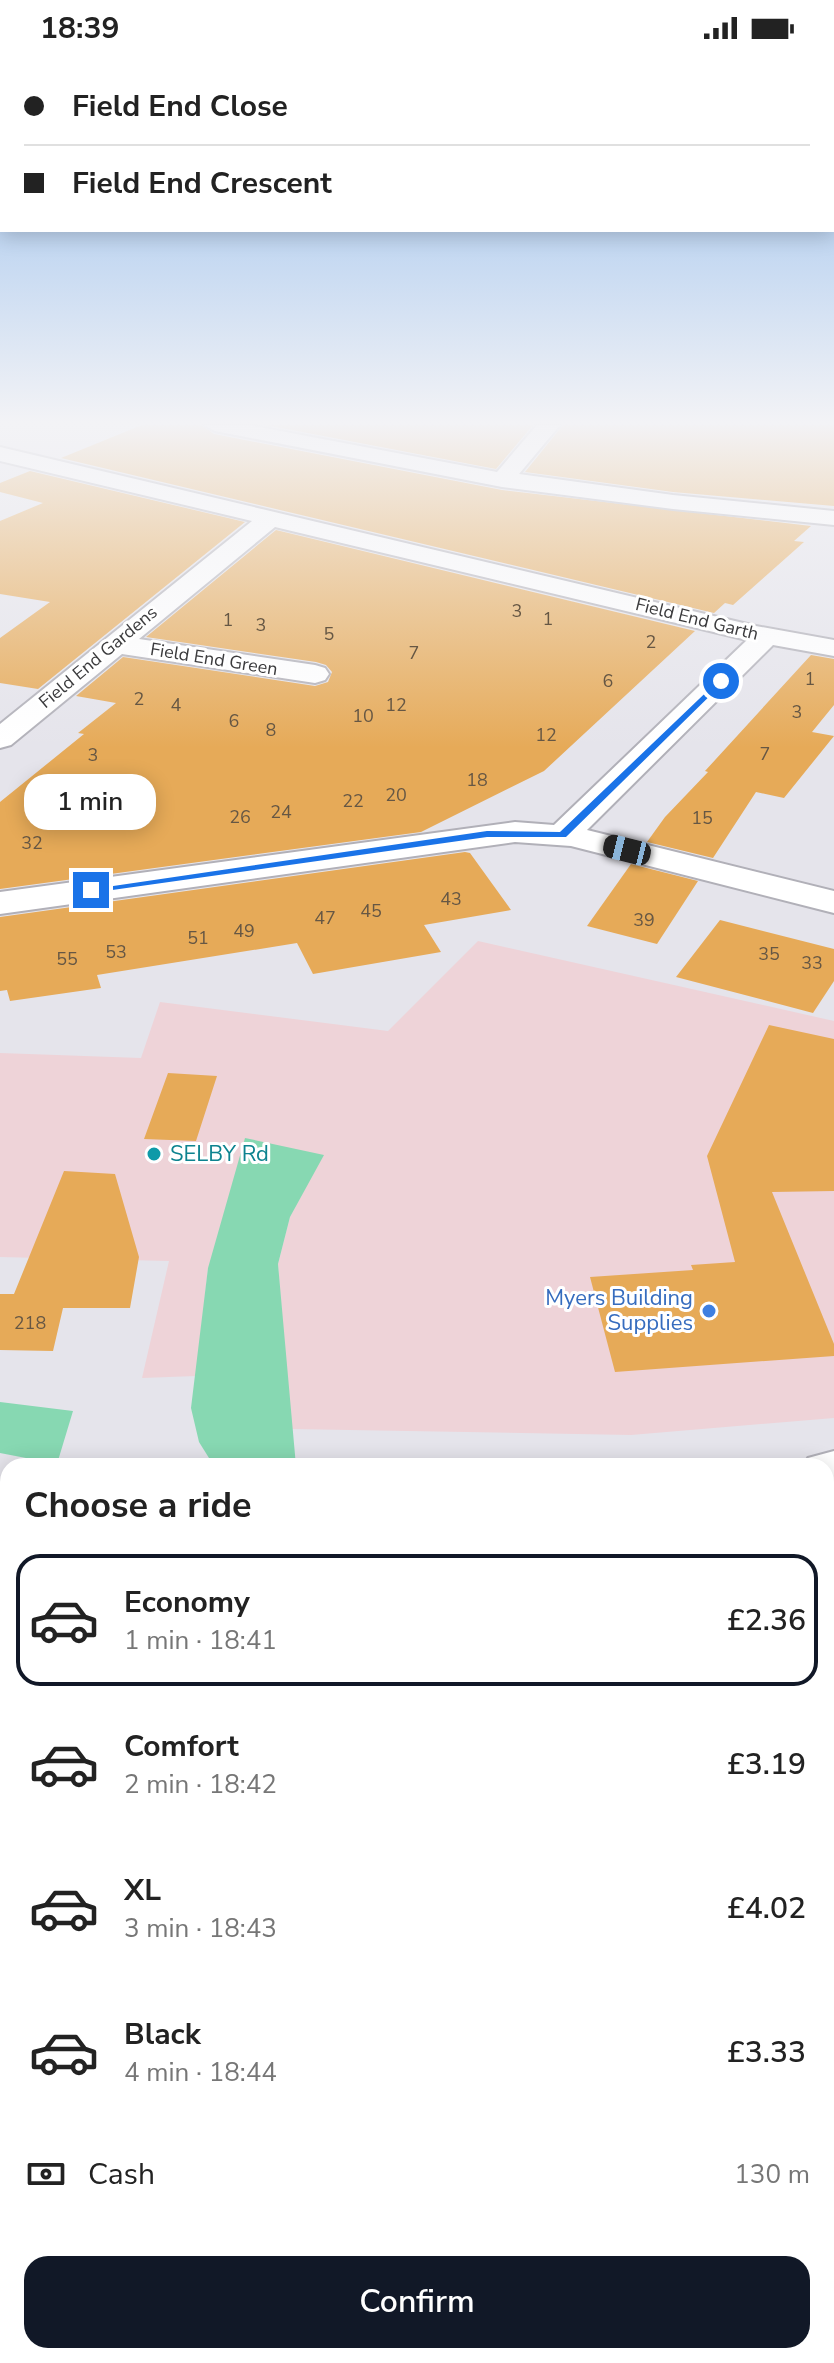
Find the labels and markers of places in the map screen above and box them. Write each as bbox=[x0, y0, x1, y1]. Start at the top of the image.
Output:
place label: SELBY Rd bbox=[170, 1139, 269, 1169]
marker: SELBY Rd bbox=[145, 1145, 163, 1163]
place label: Myers Building Supplies bbox=[545, 1283, 693, 1338]
marker: Myers Building Supplies bbox=[700, 1302, 718, 1320]

